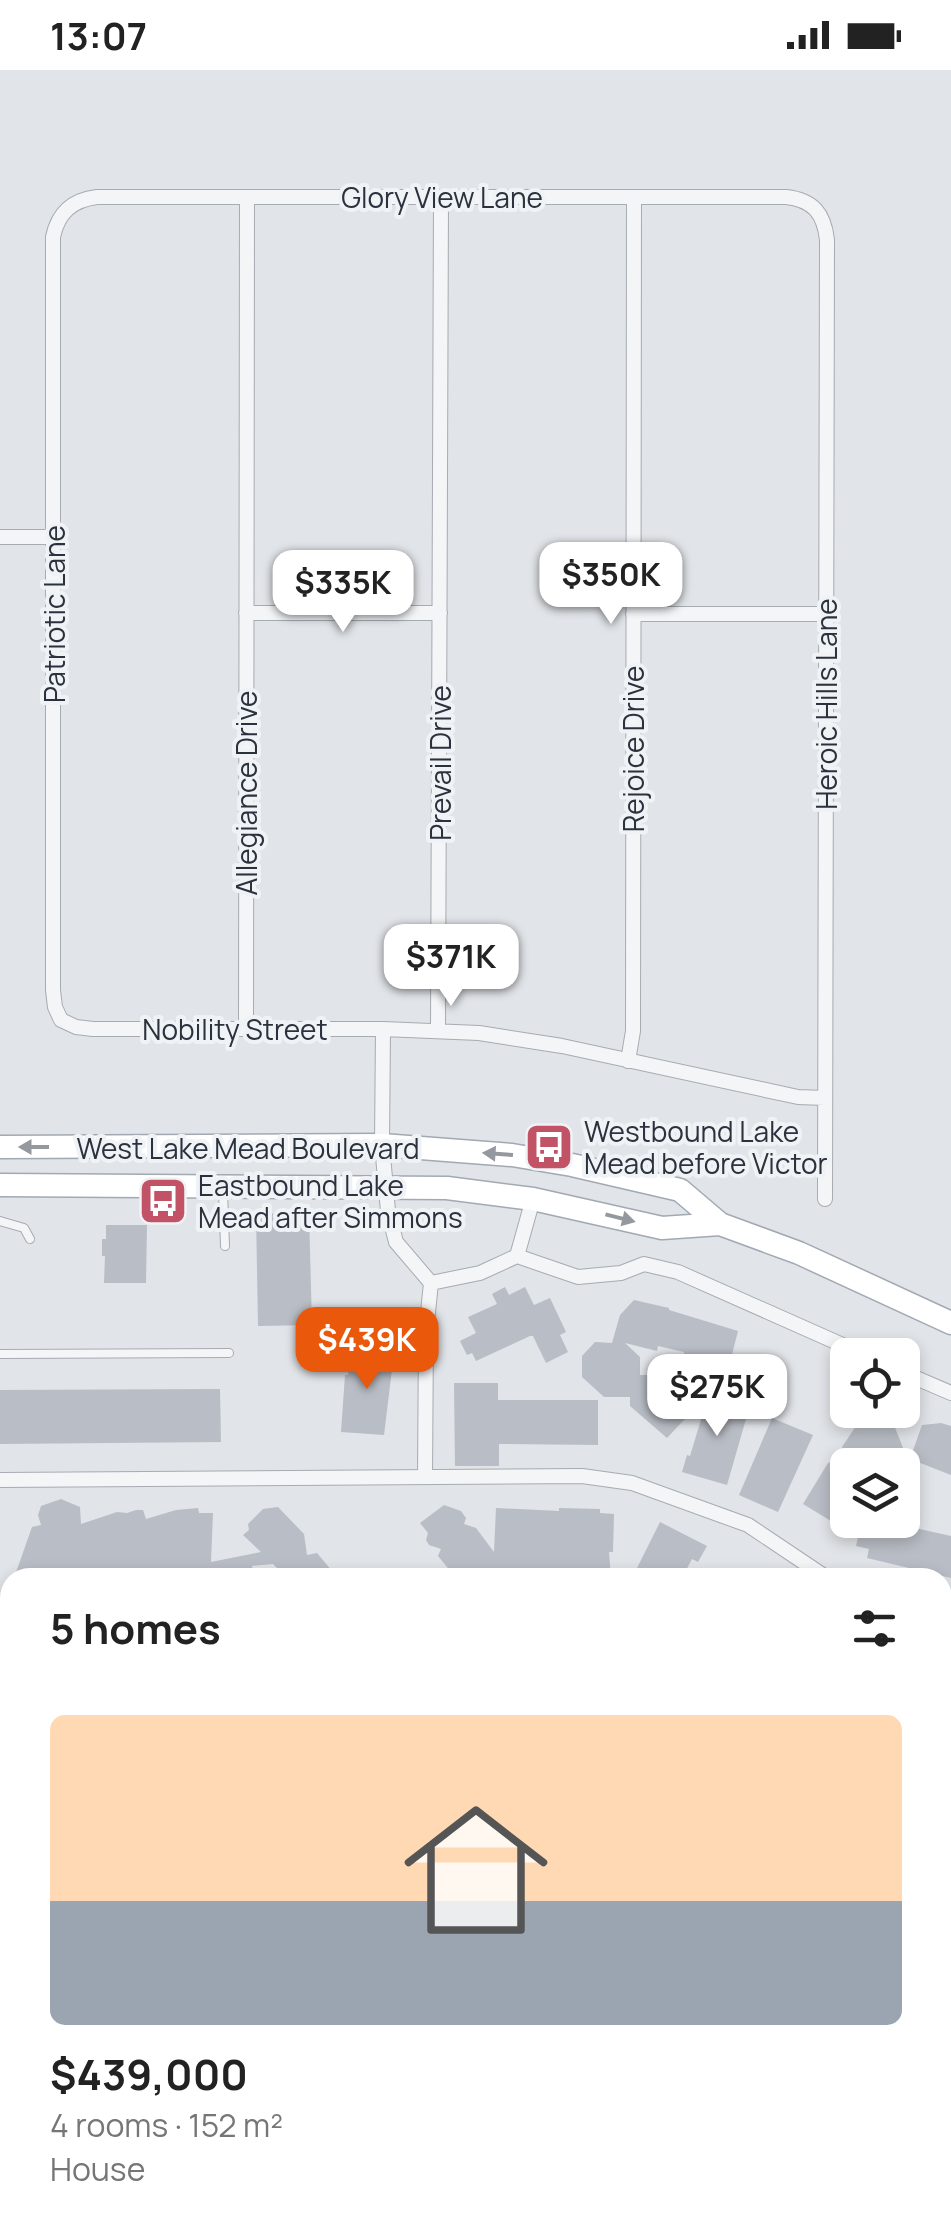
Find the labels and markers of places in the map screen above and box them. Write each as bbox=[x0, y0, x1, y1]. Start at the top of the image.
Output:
pin: $350K bbox=[541, 542, 681, 627]
pin: $335K bbox=[273, 550, 413, 635]
pin: $371K bbox=[381, 924, 521, 1009]
place label: Westbound Lake Mead before Victor bbox=[584, 1112, 828, 1182]
bus stop icon: Westbound Lake Mead before Victor bbox=[523, 1121, 575, 1173]
place label: Eastbound Lake Mead after Simmons bbox=[198, 1166, 463, 1236]
bus stop icon: Eastbound Lake Mead after Simmons bbox=[137, 1175, 189, 1227]
pin: $439K bbox=[297, 1307, 437, 1392]
pin: $275K bbox=[647, 1354, 787, 1439]

